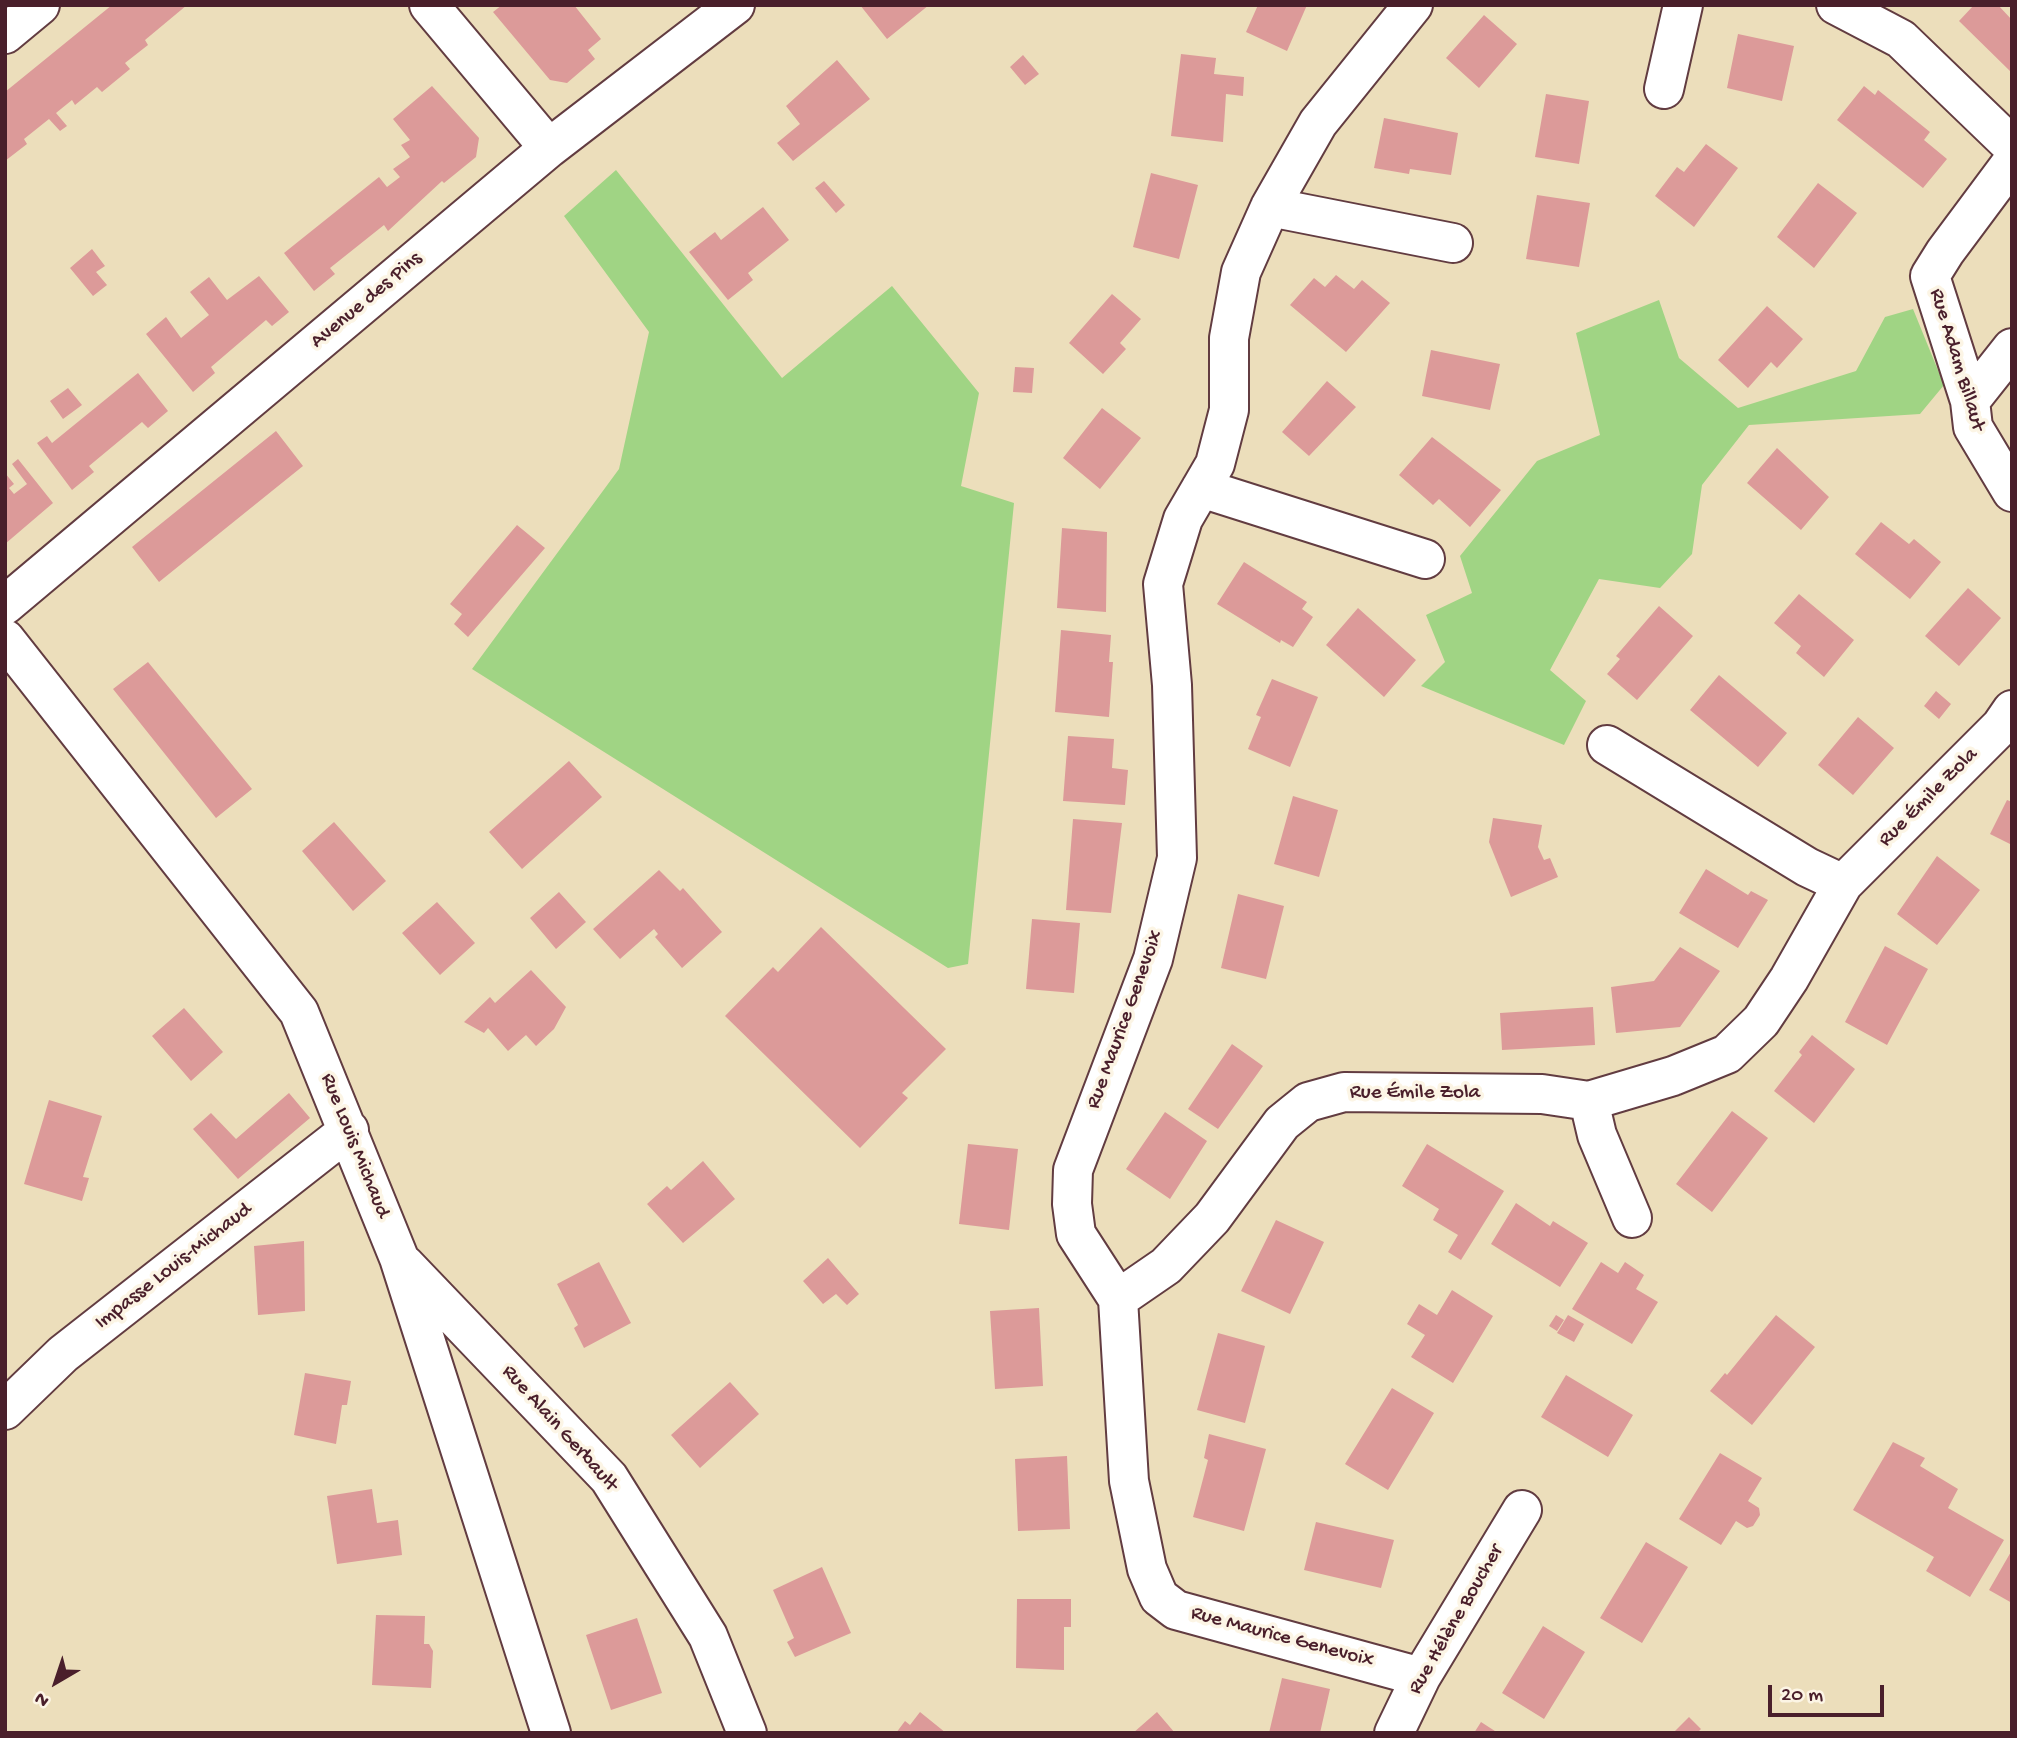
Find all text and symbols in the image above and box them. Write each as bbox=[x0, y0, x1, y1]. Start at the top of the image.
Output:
street label: Avenue des Pins bbox=[306, 247, 428, 355]
street label: Rue Adam Billaut bbox=[1922, 286, 1990, 434]
street label: Rue Émile Zola bbox=[1874, 743, 1984, 853]
street label: Rue Maurice Genevoix bbox=[1082, 927, 1170, 1113]
street label: Rue Louis Michaud bbox=[314, 1070, 394, 1222]
street label: Rue Émile Zola bbox=[1350, 1081, 1480, 1107]
street label: Impasse Louis-Michaud bbox=[91, 1198, 257, 1336]
street label: Rue Alain Gerbault bbox=[495, 1360, 623, 1498]
street label: Rue Hélène Boucher bbox=[1404, 1541, 1510, 1699]
street label: Rue Maurice Genevoix bbox=[1188, 1601, 1376, 1675]
north arrow bbox=[21, 1647, 91, 1717]
scale bar bbox=[1772, 1672, 1888, 1716]
text: 20 m bbox=[1781, 1684, 1823, 1709]
text: N bbox=[30, 1686, 55, 1712]

